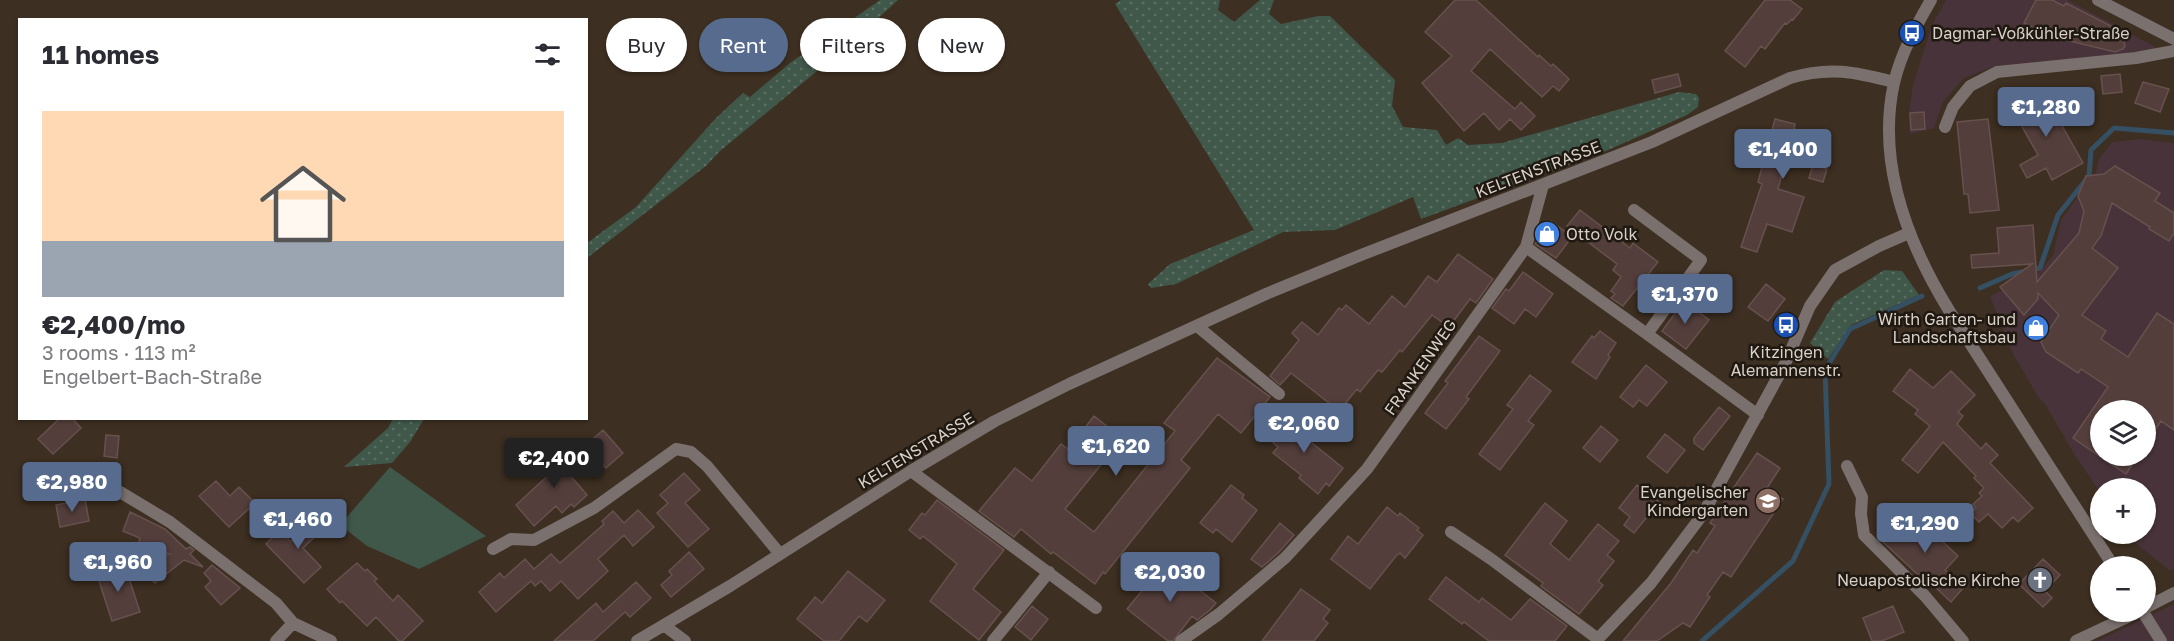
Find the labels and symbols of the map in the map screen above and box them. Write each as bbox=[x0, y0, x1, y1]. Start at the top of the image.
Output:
bus stop icon: Dagmar-Voßkühler-Straße bbox=[1897, 18, 1927, 48]
place label: Dagmar-Voßkühler-Straße bbox=[1932, 23, 2129, 43]
pin: €1,280 bbox=[1997, 87, 2095, 138]
pin: €1,400 bbox=[1734, 129, 1832, 180]
street label: KELTENSTRASSE bbox=[1473, 136, 1603, 202]
shop icon: Otto Volk bbox=[1532, 219, 1562, 249]
place label: Otto Volk bbox=[1566, 224, 1638, 244]
pin: €1,370 bbox=[1636, 274, 1734, 325]
place label: Wirth Garten- und Landschaftsbau bbox=[1878, 309, 2016, 347]
bus stop icon: Kitzingen Alemannenstr. bbox=[1771, 310, 1801, 340]
shop icon: Wirth Garten- und Landschaftsbau bbox=[2021, 313, 2051, 343]
street label: FRANKENWEG bbox=[1380, 315, 1460, 419]
place label: Kitzingen Alemannenstr. bbox=[1731, 342, 1841, 380]
pin: €2,060 bbox=[1255, 403, 1353, 454]
street label: KELTENSTRASSE bbox=[854, 407, 978, 493]
pin: €1,620 bbox=[1067, 426, 1165, 477]
pin: €2,400 bbox=[505, 438, 603, 489]
pin: €2,980 bbox=[23, 462, 121, 513]
place label: Evangelischer Kindergarten bbox=[1640, 482, 1748, 520]
school or university icon: Evangelischer Kindergarten bbox=[1753, 486, 1783, 516]
pin: €1,460 bbox=[249, 499, 347, 550]
pin: €1,290 bbox=[1876, 503, 1974, 554]
pin: €1,960 bbox=[69, 542, 167, 593]
pin: €2,030 bbox=[1121, 552, 1219, 603]
church icon: Neuapostolische Kirche bbox=[2025, 565, 2055, 595]
place label: Neuapostolische Kirche bbox=[1837, 570, 2020, 590]

